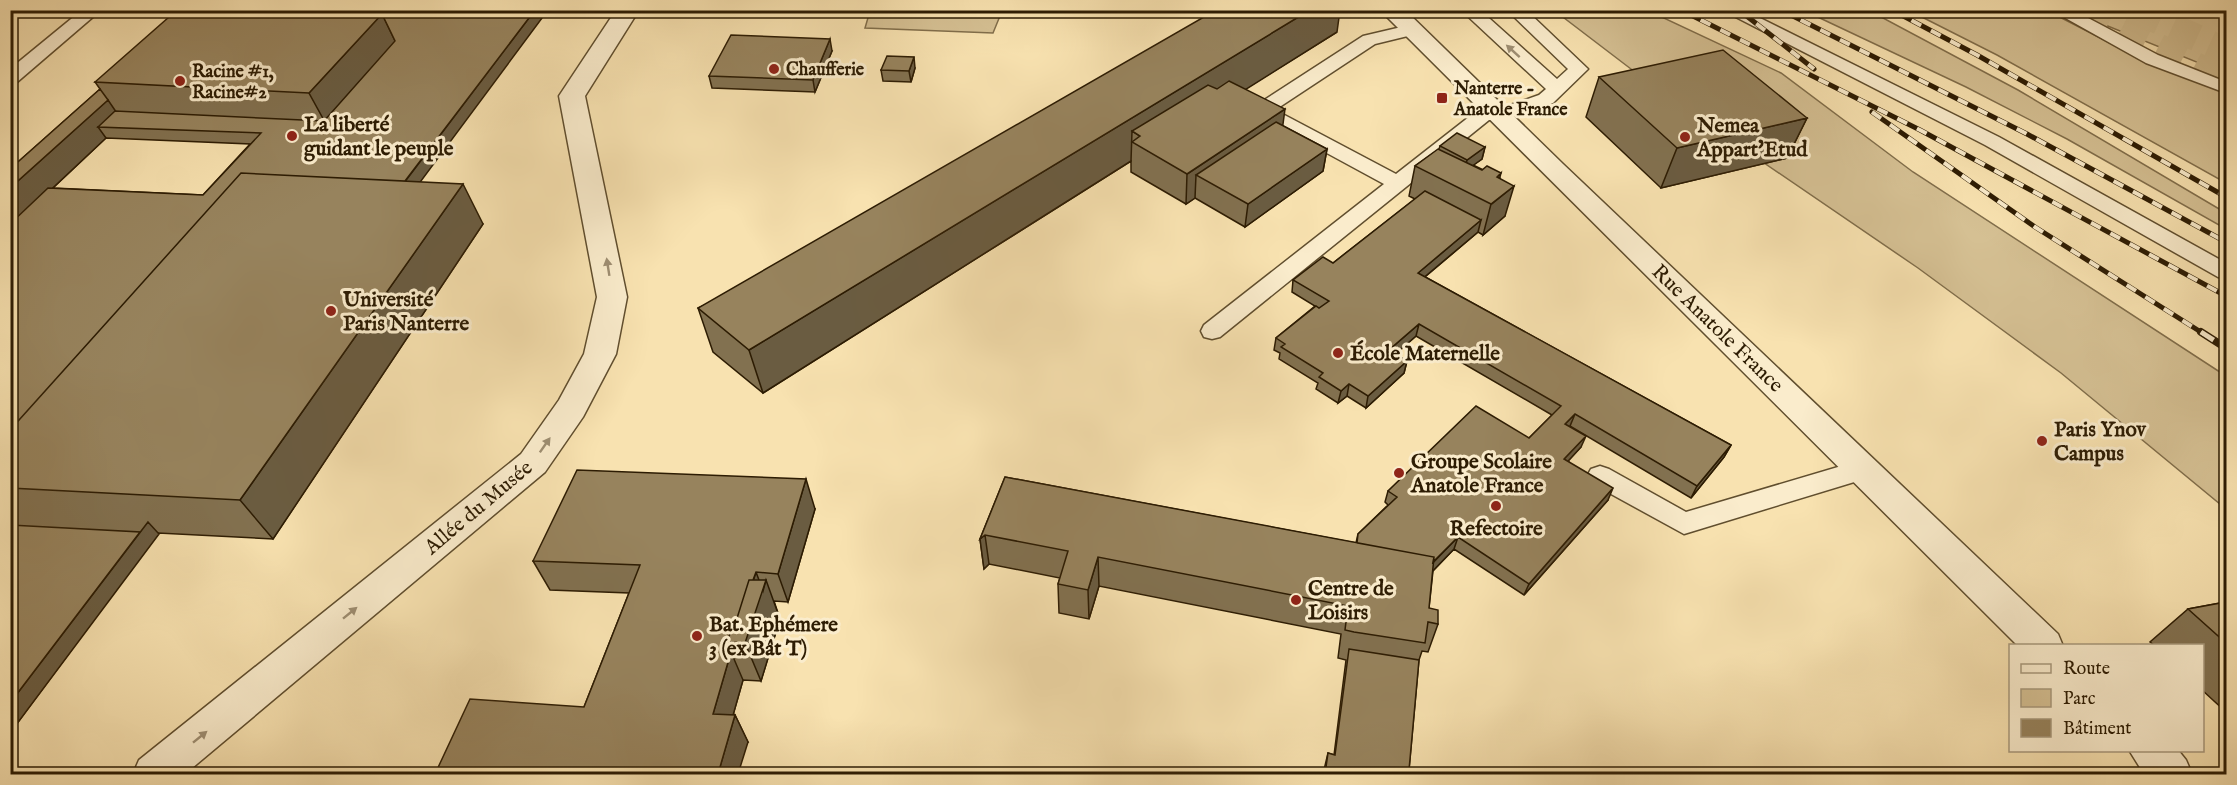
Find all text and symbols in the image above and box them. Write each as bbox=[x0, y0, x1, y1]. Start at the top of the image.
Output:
one-way arrow bbox=[1506, 45, 1521, 58]
place label: Chaufferie bbox=[786, 59, 865, 82]
place label: Racine #1, Racine#2 bbox=[192, 61, 274, 105]
marker: Chaufferie bbox=[767, 62, 781, 76]
marker: Racine #1, Racine#2 bbox=[173, 74, 187, 88]
place label: Nanterre - Anatole France bbox=[1453, 78, 1568, 122]
marker: Nanterre - Anatole France bbox=[1435, 91, 1449, 105]
place label: La liberté guidant le peuple bbox=[304, 112, 454, 163]
place label: Nemea Appart'Etud bbox=[1696, 113, 1808, 164]
marker: La liberté guidant le peuple bbox=[285, 129, 299, 143]
marker: Nemea Appart'Etud bbox=[1678, 130, 1692, 144]
one-way arrow bbox=[603, 258, 612, 277]
street label: Rue Anatole France bbox=[1645, 259, 1789, 399]
place label: Université Paris Nanterre bbox=[342, 287, 469, 338]
marker: Université Paris Nanterre bbox=[324, 304, 338, 318]
place label: École Maternelle bbox=[1350, 340, 1500, 368]
marker: École Maternelle bbox=[1331, 346, 1345, 360]
place label: Paris Ynov Campus bbox=[2054, 417, 2147, 468]
marker: Paris Ynov Campus bbox=[2035, 434, 2049, 448]
one-way arrow bbox=[539, 438, 551, 454]
place label: Groupe Scolaire Anatole France bbox=[1410, 449, 1552, 500]
street label: Allée du Musée bbox=[419, 455, 539, 562]
marker: Groupe Scolaire Anatole France bbox=[1392, 466, 1406, 480]
marker: Refectoire bbox=[1489, 499, 1503, 513]
place label: Refectoire bbox=[1449, 516, 1543, 543]
place label: Centre de Loisirs bbox=[1308, 576, 1394, 627]
marker: Centre de Loisirs bbox=[1289, 593, 1303, 607]
one-way arrow bbox=[342, 607, 358, 620]
place label: Bat. Ephémere 3 (ex Bât T) bbox=[709, 612, 838, 663]
marker: Bat. Ephémere 3 (ex Bât T) bbox=[690, 629, 704, 643]
legend bbox=[2009, 644, 2204, 752]
text: Route bbox=[2063, 658, 2110, 681]
text: Parc bbox=[2063, 688, 2096, 711]
text: Bâtiment bbox=[2063, 718, 2132, 741]
one-way arrow bbox=[192, 732, 207, 744]

